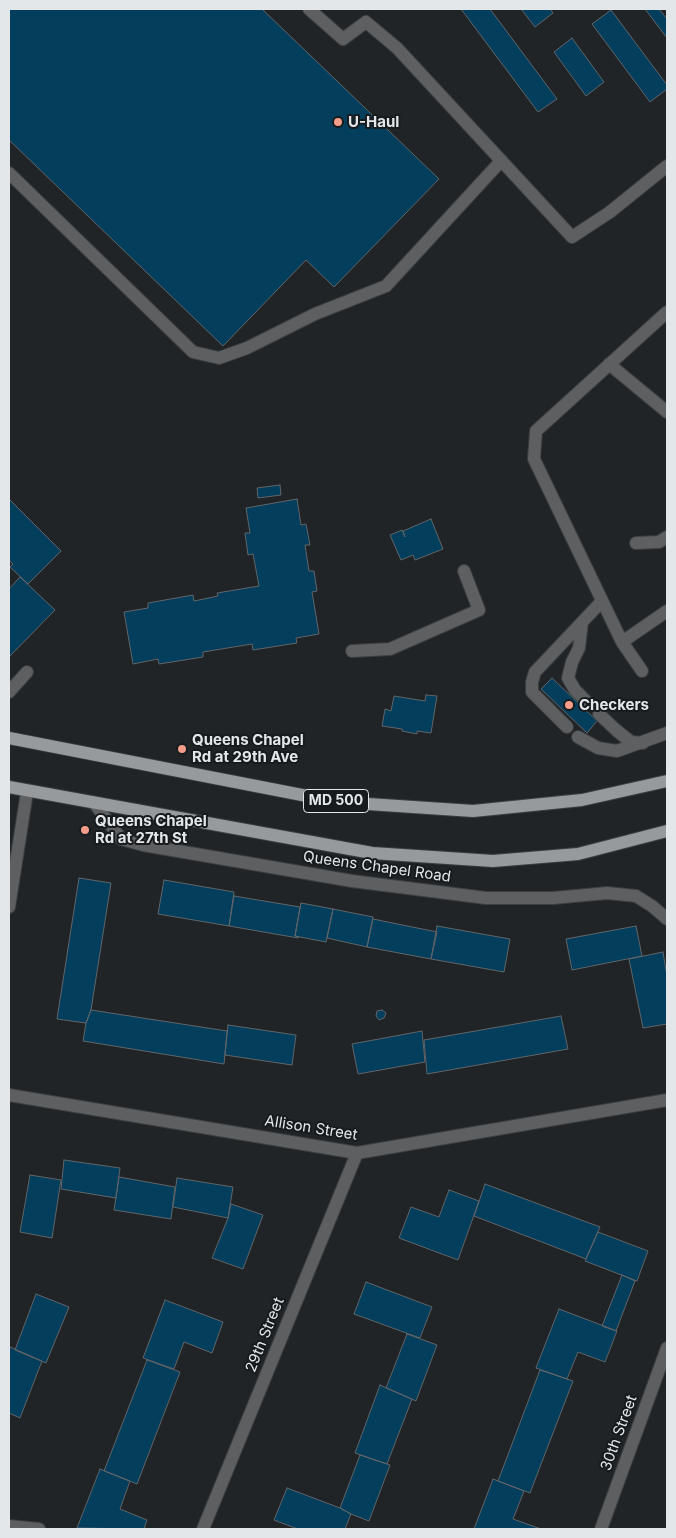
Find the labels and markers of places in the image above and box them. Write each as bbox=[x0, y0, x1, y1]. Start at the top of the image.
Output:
place label: U-Haul bbox=[348, 113, 399, 131]
marker: U-Haul bbox=[332, 116, 344, 128]
place label: Checkers bbox=[579, 696, 649, 714]
marker: Checkers bbox=[563, 699, 575, 711]
place label: Queens Chapel Rd at 29th Ave bbox=[192, 731, 304, 766]
marker: Queens Chapel Rd at 29th Ave bbox=[176, 743, 188, 755]
place label: Queens Chapel Rd at 27th St bbox=[95, 812, 207, 847]
marker: Queens Chapel Rd at 27th St bbox=[79, 824, 91, 836]

